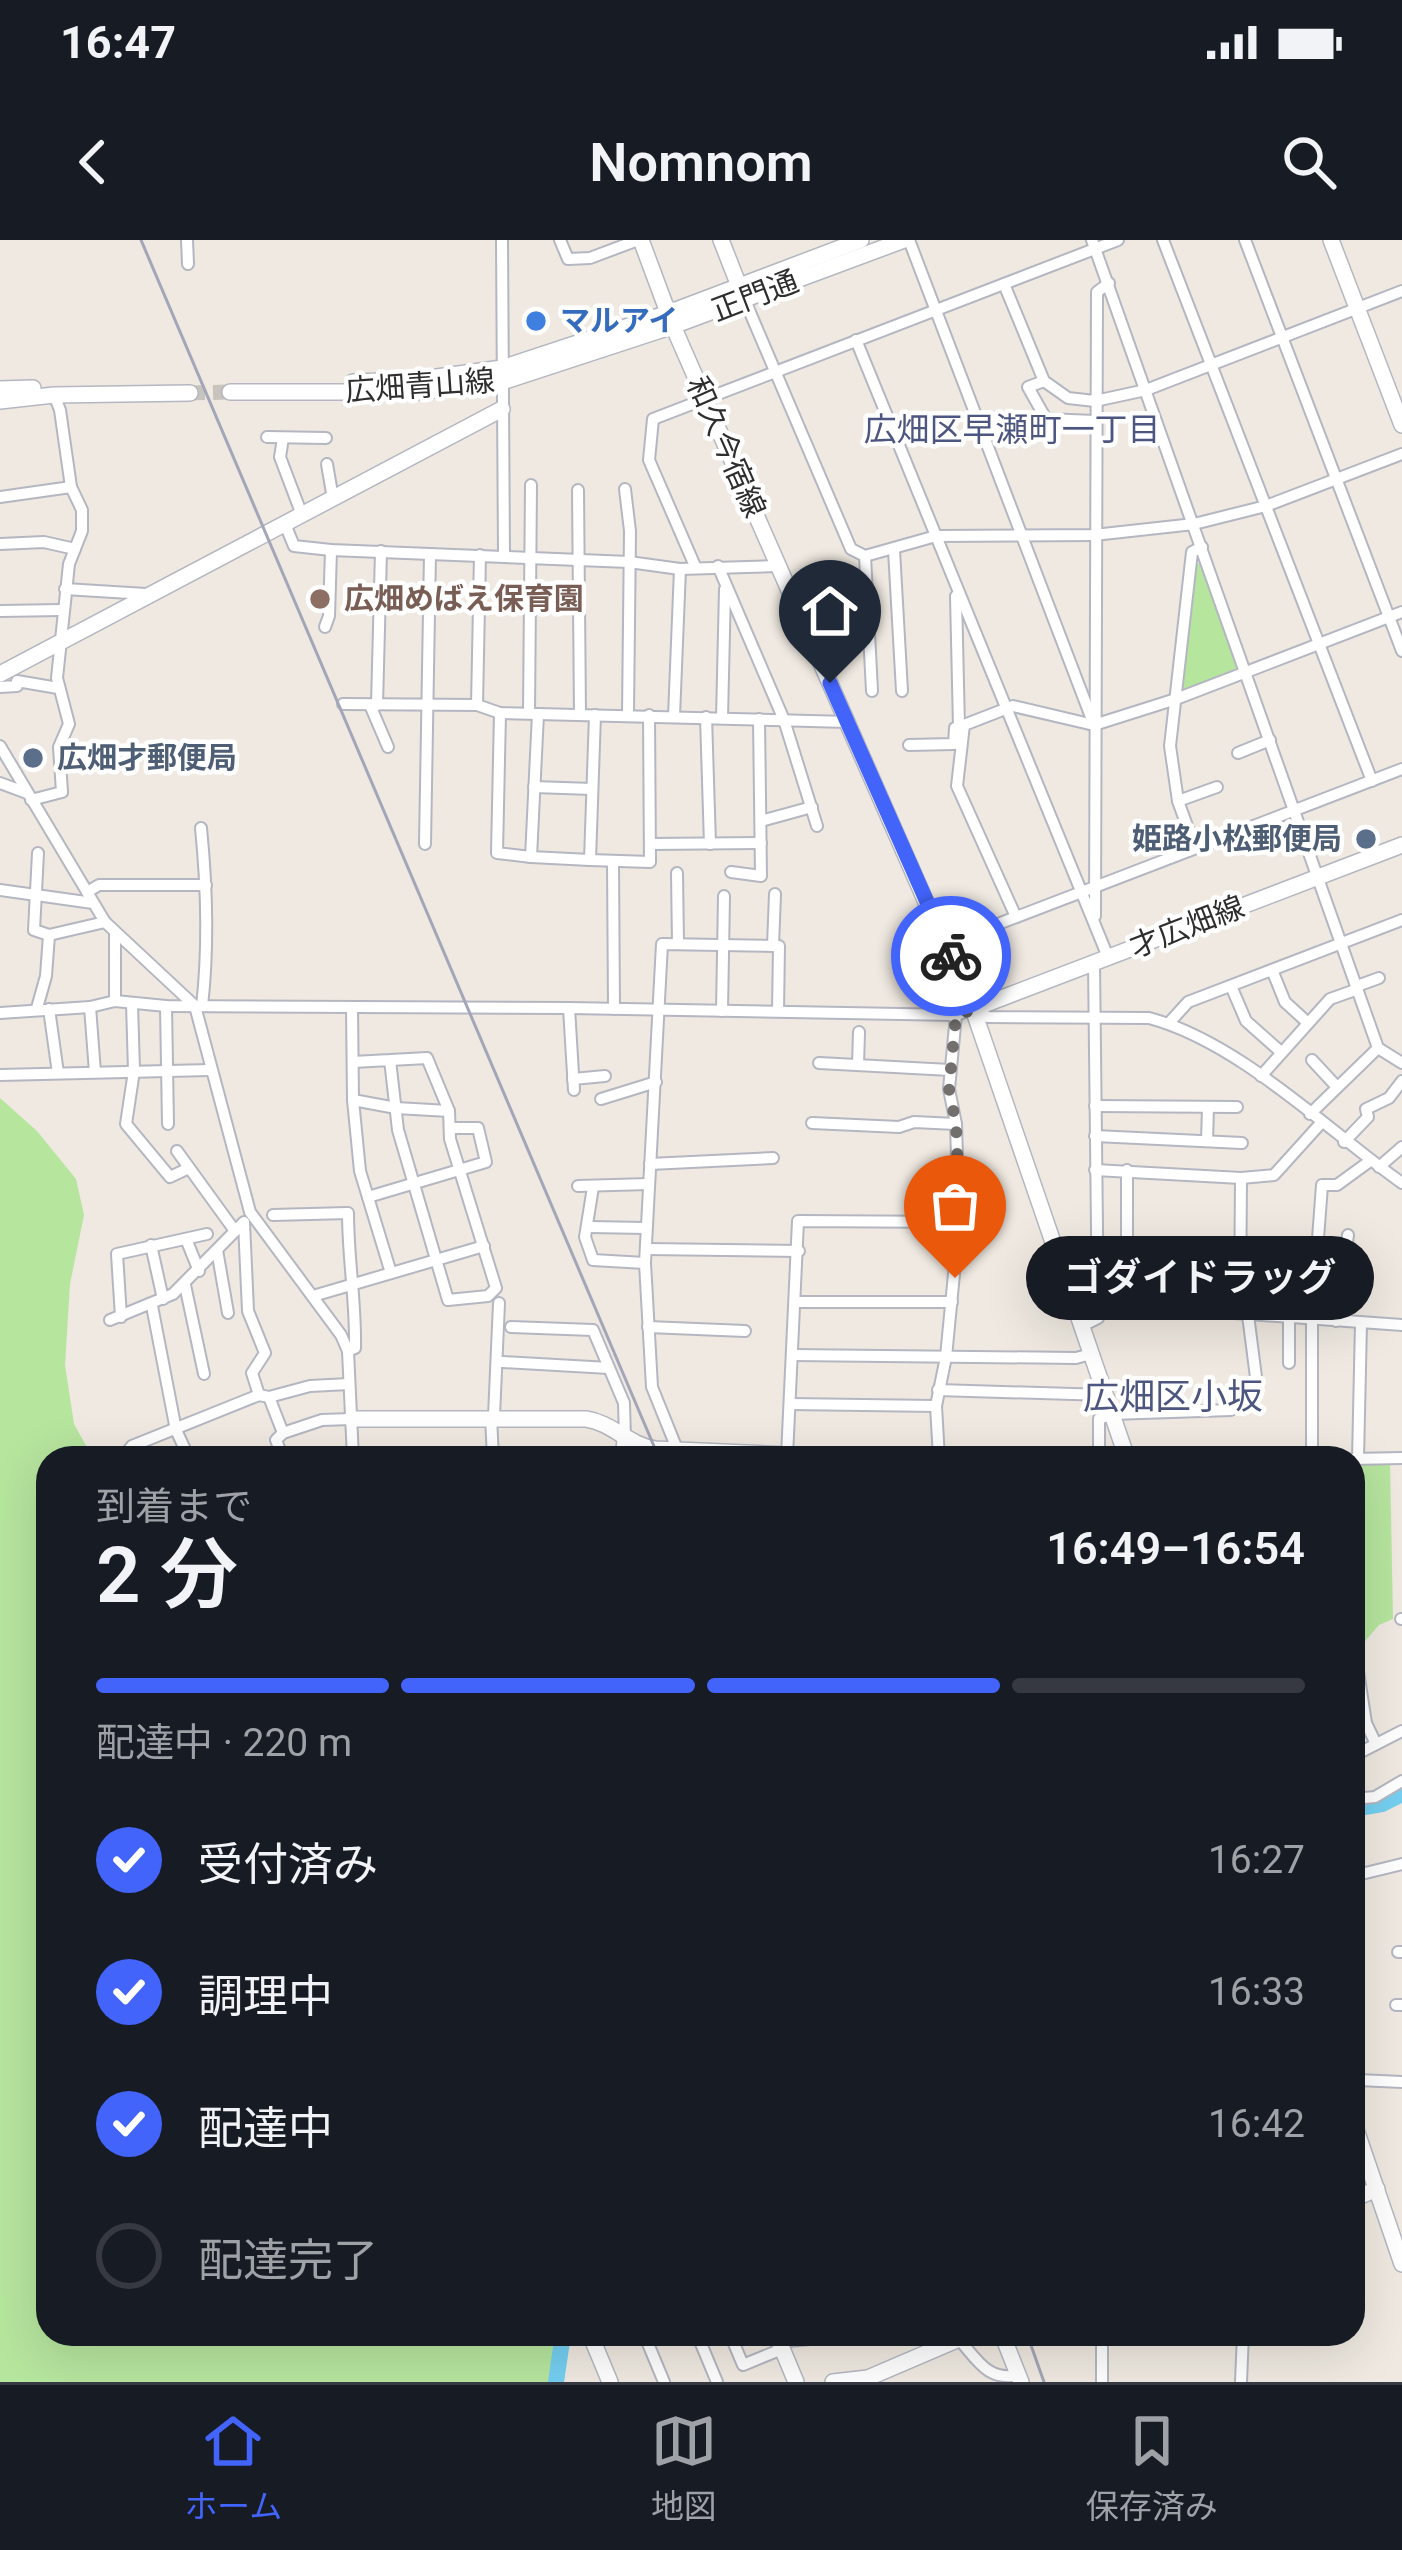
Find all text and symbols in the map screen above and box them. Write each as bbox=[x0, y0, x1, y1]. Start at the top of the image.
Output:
text: 16:47 bbox=[60, 16, 176, 69]
icon: back bbox=[60, 129, 126, 195]
icon: search bbox=[1276, 129, 1342, 195]
text: Nomnom bbox=[589, 131, 813, 194]
street label: 正門通 bbox=[707, 263, 803, 328]
place label: マルアイ bbox=[560, 303, 679, 338]
marker: マルアイ bbox=[523, 308, 549, 334]
street label: 広畑青山線 bbox=[344, 363, 496, 408]
street label: 和久今宿線 bbox=[680, 371, 773, 522]
district label: 広畑区早瀬町一丁目 bbox=[864, 410, 1161, 449]
pin bbox=[779, 560, 881, 683]
icon: home bbox=[797, 578, 863, 644]
place label: 広畑めばえ保育園 bbox=[344, 581, 584, 616]
marker: 広畑めばえ保育園 bbox=[307, 586, 333, 612]
place label: 広畑才郵便局 bbox=[57, 740, 237, 775]
marker: 広畑才郵便局 bbox=[20, 745, 46, 771]
place label: 姫路小松郵便局 bbox=[1132, 821, 1342, 856]
marker: 姫路小松郵便局 bbox=[1353, 826, 1379, 852]
street label: 才広畑線 bbox=[1125, 889, 1249, 964]
courier bbox=[891, 896, 1011, 1016]
icon: bike bbox=[918, 923, 984, 989]
pin bbox=[904, 1155, 1006, 1278]
icon: bag bbox=[922, 1173, 988, 1239]
callout: ゴダイドラッグ bbox=[1027, 1236, 1375, 1320]
text: ゴダイドラッグ bbox=[1063, 1255, 1337, 1301]
district label: 広畑区小坂 bbox=[1083, 1376, 1263, 1418]
text: 到着まで bbox=[96, 1484, 252, 1530]
text: 16:49–16:54 bbox=[1046, 1522, 1305, 1575]
text: 2 分 bbox=[96, 1530, 238, 1621]
text: 配達中 · 220 m bbox=[96, 1720, 352, 1766]
icon: check bbox=[96, 1827, 162, 1893]
text: 16:27 bbox=[1208, 1837, 1305, 1883]
text: 受付済み bbox=[198, 1838, 378, 1891]
icon: check bbox=[96, 1959, 162, 2025]
text: 16:33 bbox=[1208, 1969, 1305, 2015]
text: 調理中 bbox=[198, 1970, 333, 2023]
icon: check bbox=[96, 2091, 162, 2157]
text: 16:42 bbox=[1208, 2101, 1305, 2147]
text: 配達中 bbox=[198, 2102, 333, 2155]
text: 配達完了 bbox=[198, 2234, 378, 2287]
tab: ホーム bbox=[184, 2408, 282, 2528]
tab: 地図 bbox=[651, 2408, 717, 2528]
tab: 保存済み bbox=[1086, 2408, 1218, 2528]

